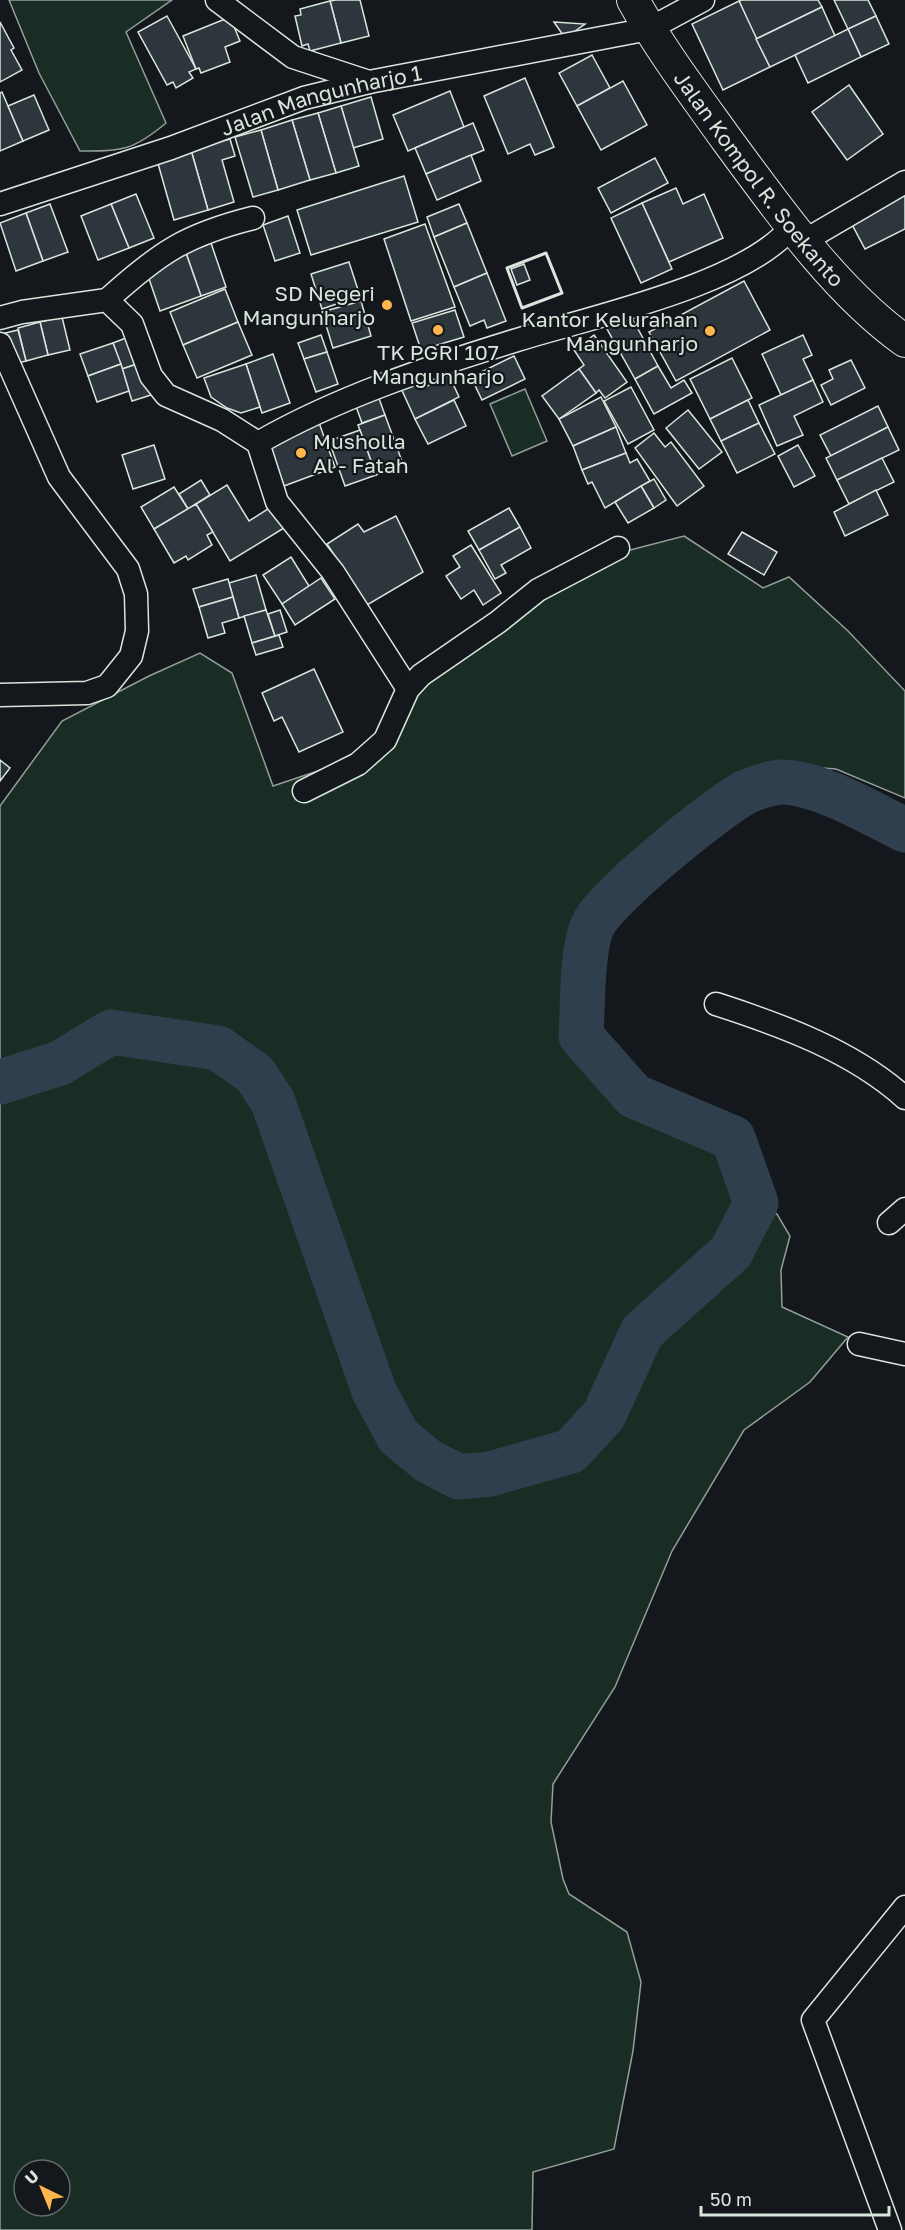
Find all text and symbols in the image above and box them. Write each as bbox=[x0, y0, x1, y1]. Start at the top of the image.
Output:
street label: Jalan Mangunharjo 1 bbox=[217, 59, 424, 141]
street label: Jalan Kompol R. Soekanto bbox=[669, 66, 850, 292]
place label: SD Negeri Mangunharjo bbox=[242, 280, 375, 330]
marker: SD Negeri Mangunharjo bbox=[380, 298, 394, 312]
place label: Kantor Kelurahan Mangunharjo bbox=[521, 306, 698, 356]
marker: TK PGRI 107 Mangunharjo bbox=[431, 323, 445, 337]
marker: Kantor Kelurahan Mangunharjo bbox=[703, 324, 717, 338]
place label: TK PGRI 107 Mangunharjo bbox=[372, 339, 504, 389]
place label: Musholla Al - Fatah bbox=[313, 428, 409, 478]
marker: Musholla Al - Fatah bbox=[294, 446, 308, 460]
north arrow bbox=[12, 2158, 72, 2218]
text: U bbox=[21, 2166, 43, 2188]
scale bar bbox=[701, 2179, 888, 2217]
text: 50 m bbox=[710, 2188, 752, 2210]

